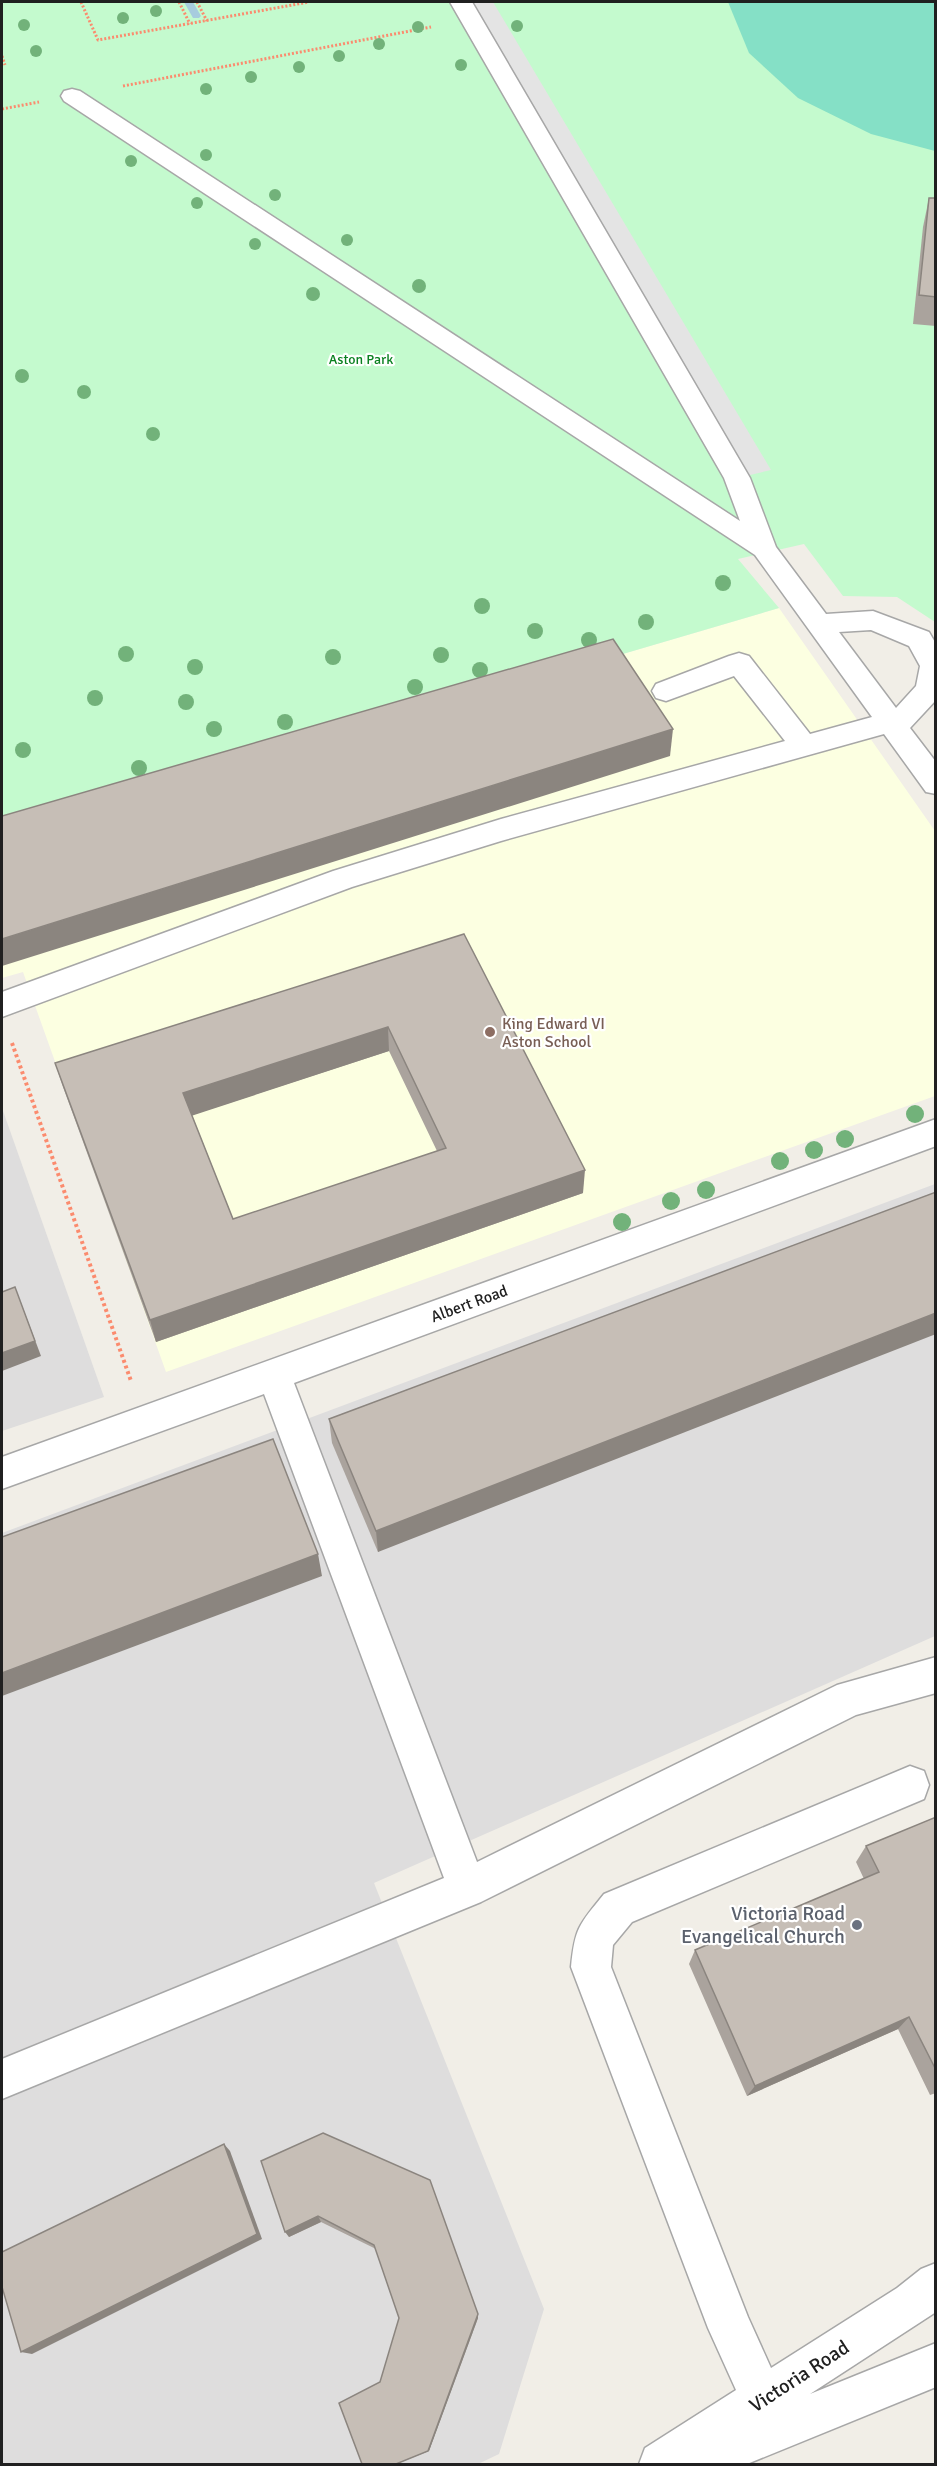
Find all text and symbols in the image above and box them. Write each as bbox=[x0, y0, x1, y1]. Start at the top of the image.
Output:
park label: Aston Park bbox=[329, 351, 393, 368]
place label: King Edward VI Aston School bbox=[502, 1014, 605, 1052]
marker: King Edward VI Aston School bbox=[483, 1025, 497, 1039]
street label: Albert Road bbox=[428, 1281, 511, 1327]
place label: Victoria Road Evangelical Church bbox=[681, 1901, 845, 1949]
marker: Victoria Road Evangelical Church bbox=[850, 1918, 864, 1932]
street label: Victoria Road bbox=[745, 2335, 854, 2418]

